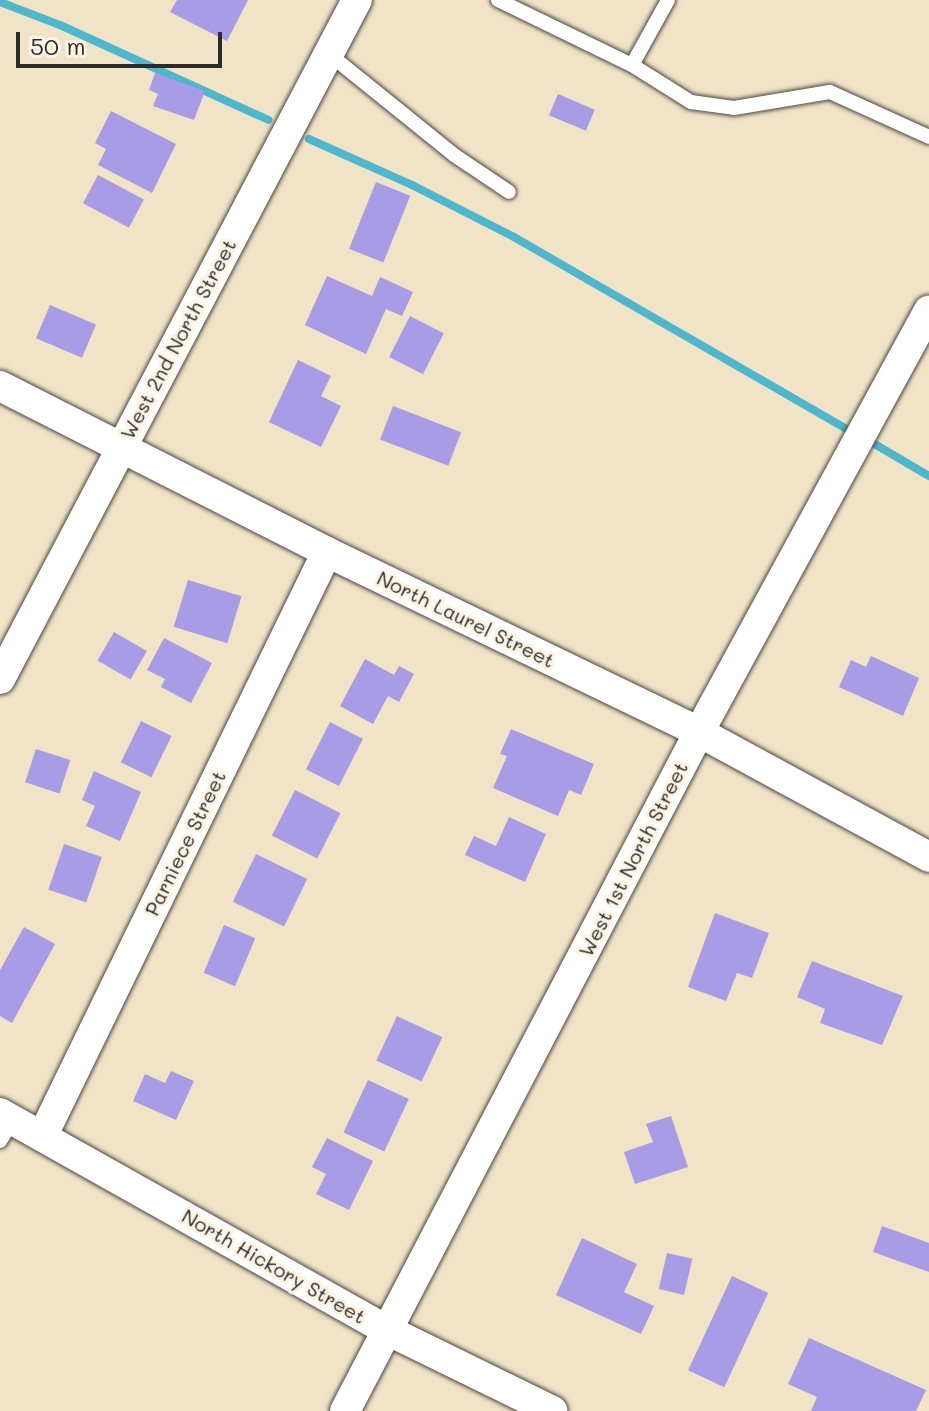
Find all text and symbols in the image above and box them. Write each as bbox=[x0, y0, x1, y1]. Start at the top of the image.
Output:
scale bar bbox=[20, 16, 226, 66]
text: 50 m bbox=[30, 30, 86, 61]
street label: West 2nd North Street bbox=[115, 235, 241, 443]
street label: North Laurel Street bbox=[373, 566, 559, 672]
street label: West 1st North Street bbox=[573, 758, 693, 960]
street label: Parniece Street bbox=[139, 767, 231, 919]
street label: North Hickory Street bbox=[178, 1204, 370, 1328]

